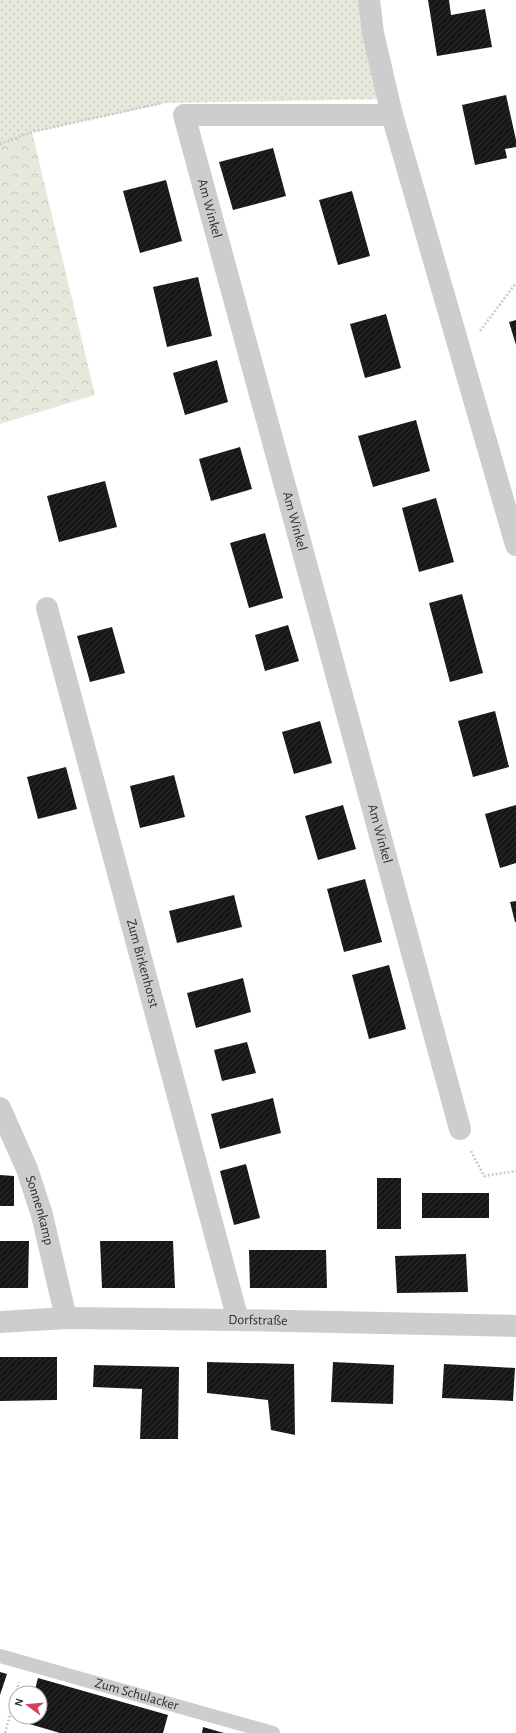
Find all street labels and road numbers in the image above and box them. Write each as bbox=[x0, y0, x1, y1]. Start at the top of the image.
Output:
street label: Am Winkel bbox=[195, 177, 224, 240]
street label: Am Winkel bbox=[280, 490, 309, 552]
street label: Am Winkel bbox=[365, 803, 394, 865]
street label: Zum Birkenhorst bbox=[124, 918, 161, 1010]
street label: Sonnenkamp bbox=[23, 1174, 56, 1247]
street label: Dorfstraße bbox=[228, 1313, 288, 1328]
street label: Zum Schulacker bbox=[93, 1676, 181, 1713]

